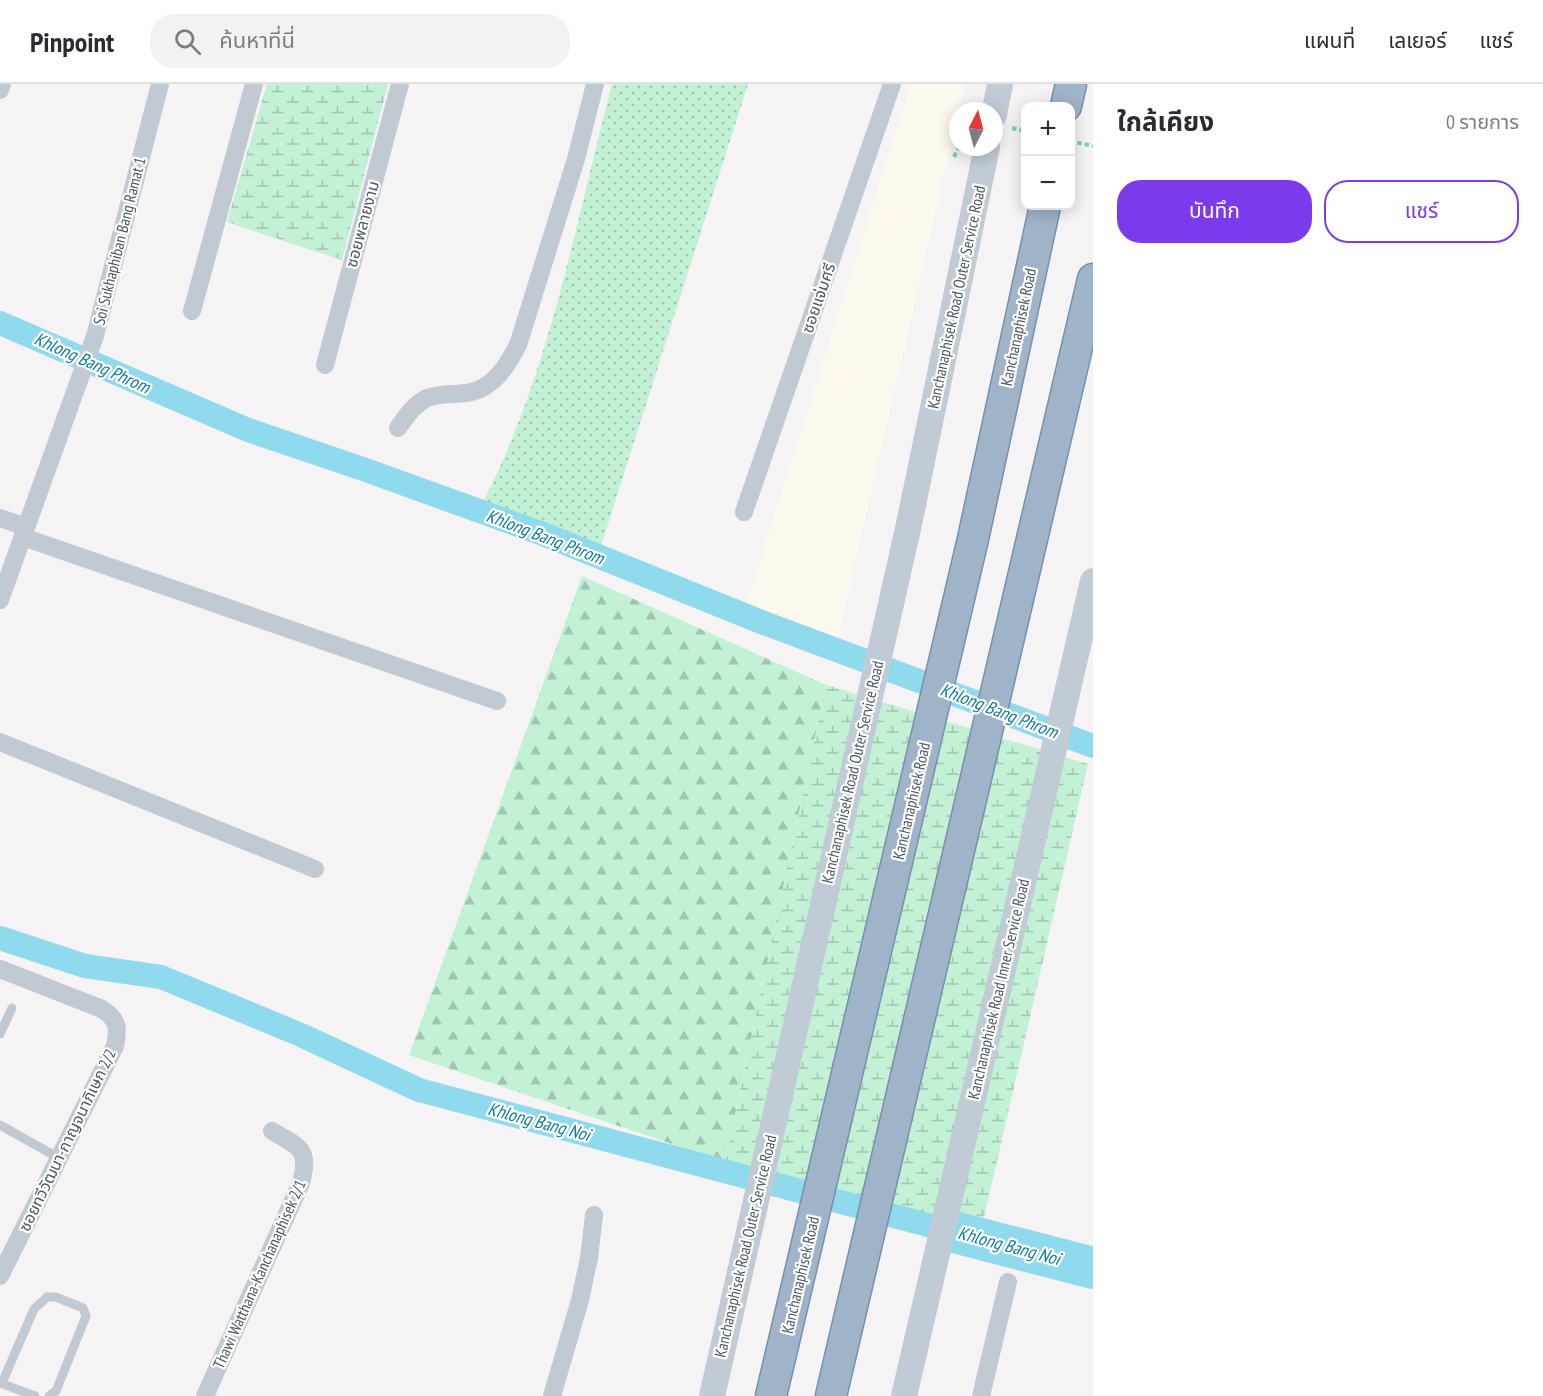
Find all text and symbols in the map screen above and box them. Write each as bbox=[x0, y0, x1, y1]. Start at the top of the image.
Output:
search box bbox=[150, 14, 570, 68]
text: Pinpoint bbox=[30, 23, 114, 60]
icon: search bbox=[171, 25, 204, 58]
text: ค้นหาที่นี่ bbox=[219, 26, 295, 54]
text: แผนที่ bbox=[1304, 27, 1355, 54]
text: เลเยอร์ bbox=[1388, 27, 1447, 54]
text: แชร์ bbox=[1480, 27, 1513, 54]
north arrow bbox=[949, 102, 1003, 156]
map controls bbox=[1021, 102, 1075, 210]
button: + bbox=[1021, 102, 1075, 156]
text: ใกล้เคียง bbox=[1117, 105, 1214, 138]
text: 0 รายการ bbox=[1446, 109, 1519, 135]
street label: Soi Sukhaphiban Bang Ramat 1 bbox=[88, 155, 150, 327]
button: − bbox=[1021, 156, 1075, 210]
street label: ซอยพลายงาม bbox=[341, 179, 383, 269]
button: บันทึก bbox=[1117, 180, 1312, 243]
button: แชร์ bbox=[1324, 180, 1519, 243]
street label: Kanchanaphisek Road Outer Service Road bbox=[923, 184, 989, 410]
street label: ซอยแจ่มศรี bbox=[797, 260, 839, 335]
street label: Kanchanaphisek Road bbox=[996, 266, 1040, 388]
water label: Khlong Bang Phrom bbox=[31, 327, 155, 399]
water label: Khlong Bang Phrom bbox=[483, 504, 608, 570]
street label: Kanchanaphisek Road Outer Service Road bbox=[817, 659, 887, 885]
water label: Khlong Bang Phrom bbox=[937, 678, 1062, 744]
street label: Kanchanaphisek Road bbox=[888, 740, 934, 861]
street label: Kanchanaphisek Road Inner Service Road bbox=[963, 877, 1033, 1101]
street label: ซอยทวีวัฒนา-กาญจนาภิเษก 2/2 bbox=[14, 1046, 120, 1234]
water label: Khlong Bang Noi bbox=[486, 1097, 595, 1147]
street label: Kanchanaphisek Road Outer Service Road bbox=[710, 1133, 780, 1359]
street label: Thawi Watthana-Kanchanaphisek 2/1 bbox=[208, 1176, 310, 1372]
street label: Kanchanaphisek Road bbox=[777, 1214, 823, 1335]
water label: Khlong Bang Noi bbox=[956, 1221, 1065, 1271]

